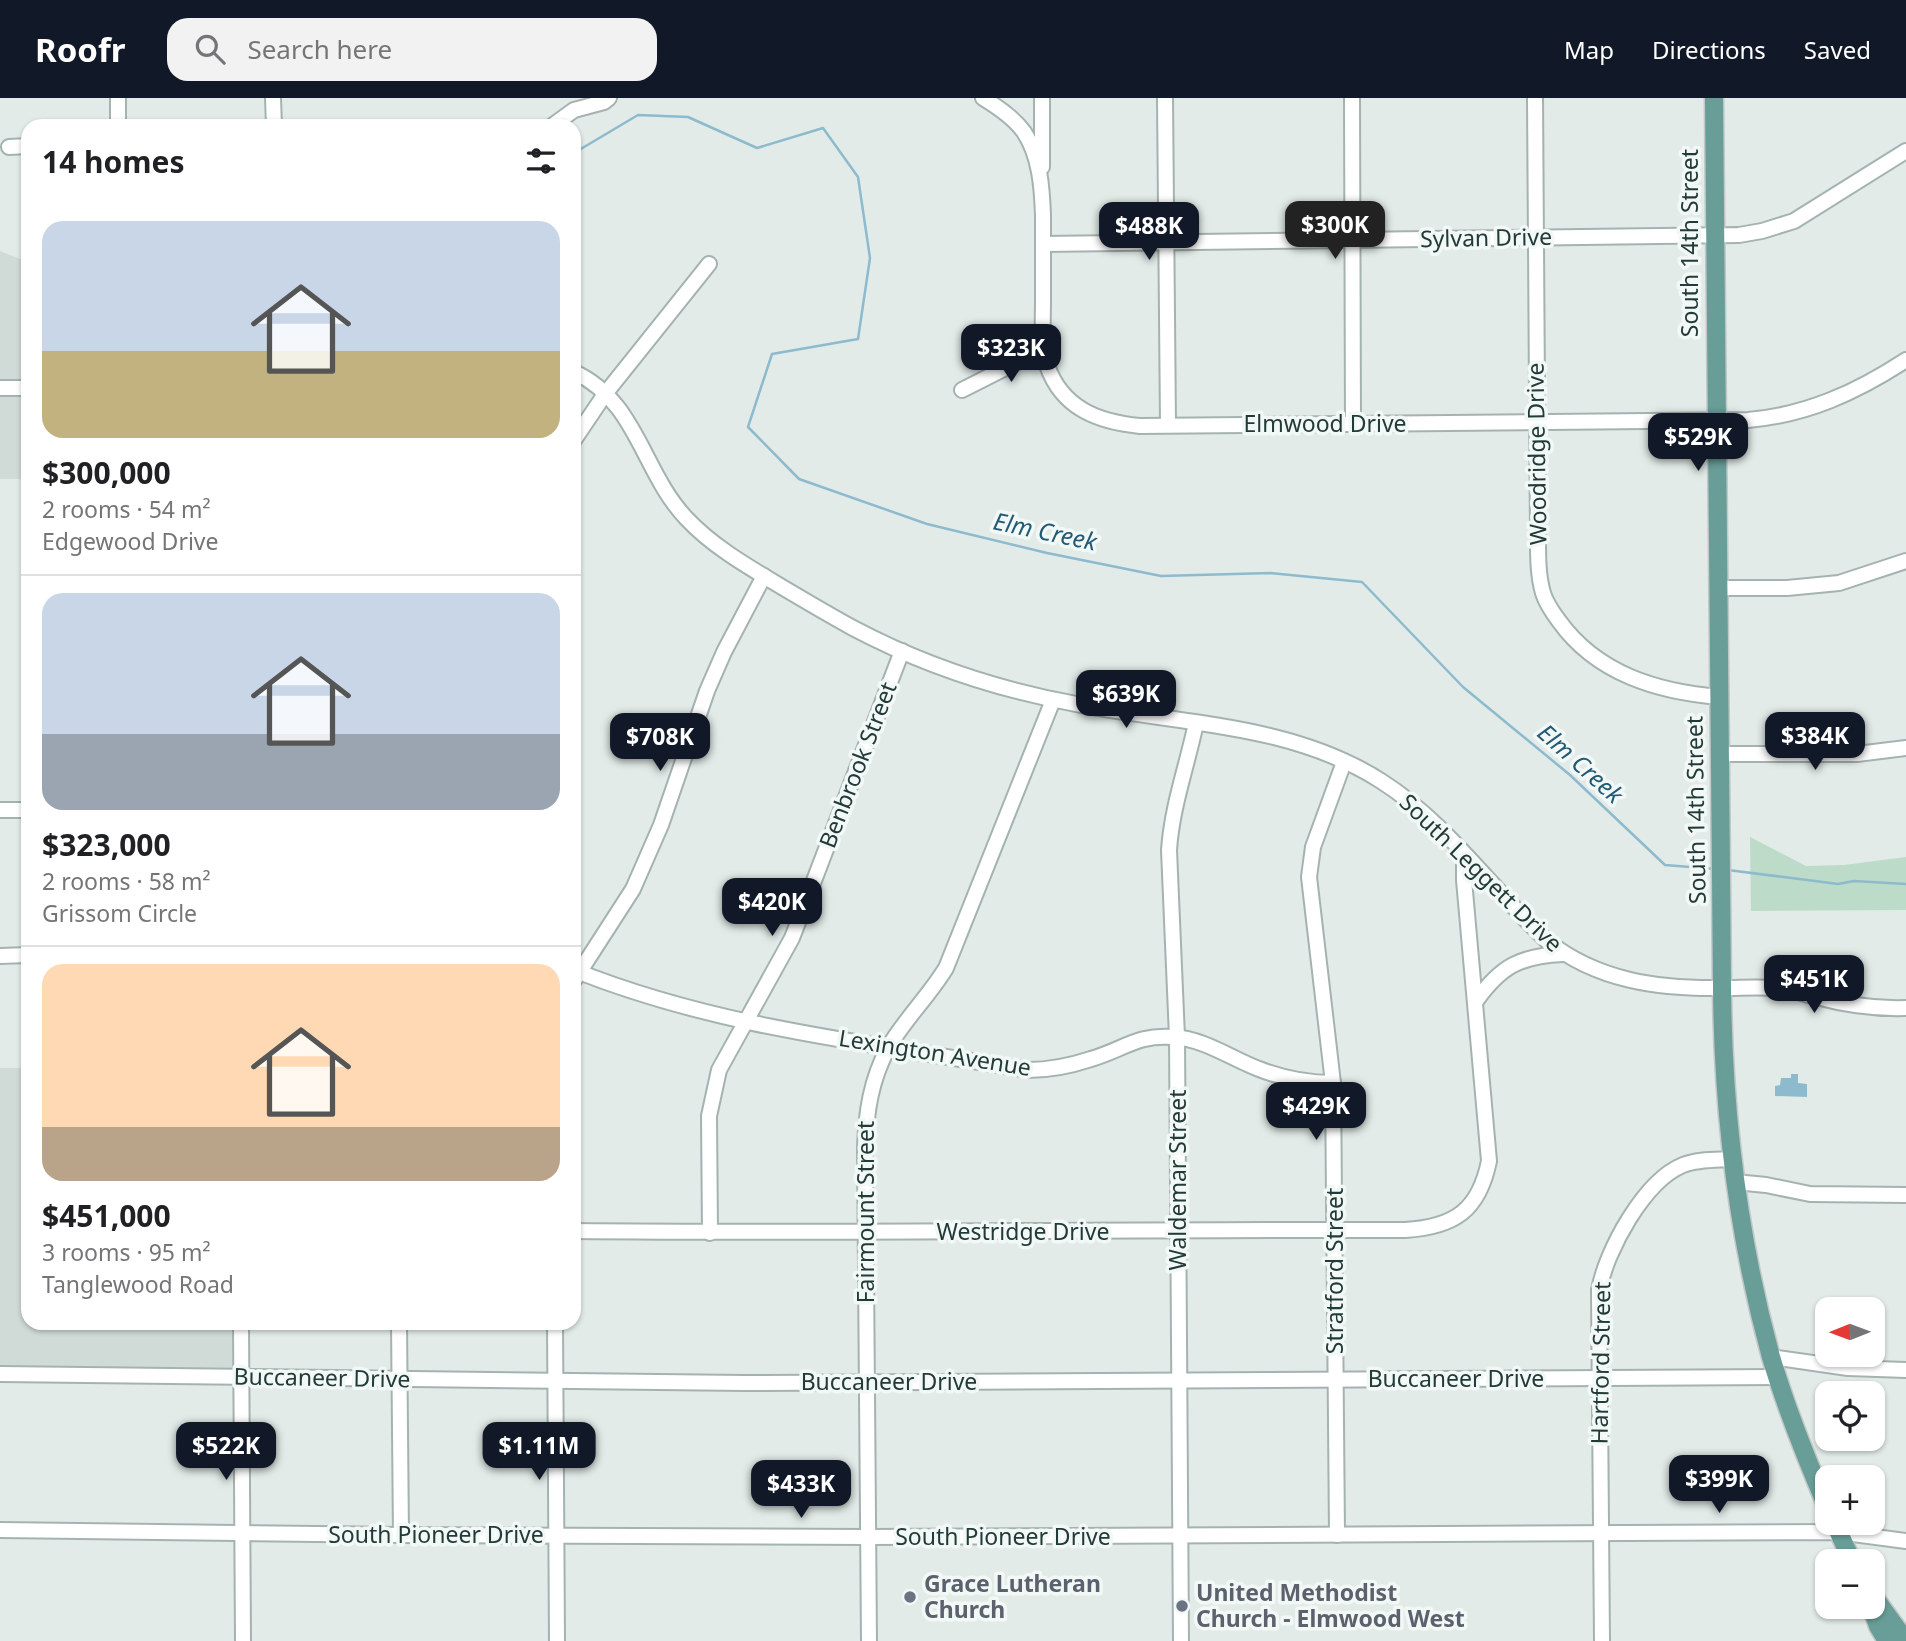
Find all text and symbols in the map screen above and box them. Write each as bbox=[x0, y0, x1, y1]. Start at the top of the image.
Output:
search box bbox=[167, 18, 657, 81]
text: Roofr bbox=[35, 27, 125, 72]
icon: search bbox=[191, 30, 229, 68]
text: Search here bbox=[247, 31, 392, 67]
text: Map bbox=[1564, 33, 1614, 66]
text: Directions bbox=[1652, 33, 1766, 66]
text: Saved bbox=[1804, 33, 1871, 66]
text: 14 homes bbox=[42, 141, 185, 182]
icon: filters bbox=[522, 142, 560, 180]
street label: South 14th Street bbox=[1673, 149, 1705, 337]
pin: $488K bbox=[1100, 202, 1198, 262]
pin: $300K bbox=[1286, 202, 1384, 261]
text: $300K bbox=[1301, 208, 1369, 240]
text: $488K bbox=[1115, 209, 1183, 241]
street label: Sylvan Drive bbox=[1420, 220, 1552, 254]
icon: home bbox=[238, 266, 364, 392]
pin: $323K bbox=[962, 324, 1060, 384]
text: $323K bbox=[977, 331, 1045, 363]
street label: Woodridge Drive bbox=[1518, 363, 1554, 546]
street label: Elmwood Drive bbox=[1243, 407, 1407, 439]
pin: $529K bbox=[1649, 414, 1747, 473]
text: $529K bbox=[1664, 420, 1732, 452]
text: $300,000 bbox=[42, 452, 171, 493]
text: 2 rooms · 54 m² bbox=[42, 493, 211, 525]
water label: Elm Creek bbox=[991, 504, 1101, 558]
text: Edgewood Drive bbox=[42, 525, 219, 557]
icon: home bbox=[238, 638, 364, 764]
pin: $639K bbox=[1077, 670, 1175, 730]
street label: Benbrook Street bbox=[811, 677, 903, 852]
text: $639K bbox=[1092, 677, 1160, 709]
pin: $384K bbox=[1766, 712, 1864, 772]
pin: $708K bbox=[611, 714, 709, 773]
water label: Elm Creek bbox=[1531, 716, 1632, 811]
street label: South 14th Street bbox=[1677, 716, 1713, 904]
text: $384K bbox=[1781, 719, 1849, 751]
text: $708K bbox=[626, 720, 694, 752]
street label: South Leggett Drive bbox=[1393, 786, 1570, 958]
text: $323,000 bbox=[42, 824, 171, 865]
text: 2 rooms · 58 m² bbox=[42, 865, 211, 897]
pin: $420K bbox=[723, 878, 821, 938]
text: $420K bbox=[738, 885, 806, 917]
text: Grissom Circle bbox=[42, 897, 197, 929]
pin: $451K bbox=[1765, 956, 1863, 1015]
text: $451K bbox=[1780, 962, 1848, 994]
icon: home bbox=[238, 1009, 364, 1135]
street label: Lexington Avenue bbox=[837, 1021, 1034, 1083]
pin: $429K bbox=[1267, 1082, 1365, 1142]
text: $429K bbox=[1282, 1089, 1350, 1121]
street label: Waldemar Street bbox=[1161, 1090, 1193, 1271]
street label: Fairmount Street bbox=[849, 1121, 881, 1303]
street label: Stratford Street bbox=[1318, 1188, 1350, 1354]
text: $451,000 bbox=[42, 1195, 171, 1236]
street label: Westridge Drive bbox=[937, 1215, 1109, 1247]
text: 3 rooms · 95 m² bbox=[42, 1236, 211, 1268]
text: Tanglewood Road bbox=[42, 1268, 234, 1300]
street label: Hartford Street bbox=[1583, 1281, 1617, 1445]
north arrow bbox=[1815, 1297, 1885, 1367]
map controls bbox=[1815, 1297, 1885, 1619]
street label: Buccaneer Drive bbox=[233, 1359, 411, 1395]
street label: Buccaneer Drive bbox=[1368, 1362, 1544, 1394]
street label: Buccaneer Drive bbox=[801, 1365, 977, 1397]
button: locate bbox=[1815, 1381, 1885, 1451]
pin: $522K bbox=[177, 1422, 275, 1482]
pin: $1.11M bbox=[482, 1422, 596, 1482]
text: $522K bbox=[192, 1429, 260, 1461]
text: $1.11M bbox=[499, 1429, 579, 1461]
pin: $399K bbox=[1670, 1456, 1768, 1515]
pin: $433K bbox=[752, 1460, 850, 1520]
text: $399K bbox=[1685, 1462, 1753, 1494]
button: + bbox=[1815, 1465, 1885, 1535]
text: $433K bbox=[767, 1467, 835, 1499]
street label: South Pioneer Drive bbox=[328, 1518, 544, 1550]
street label: South Pioneer Drive bbox=[895, 1520, 1111, 1552]
button: − bbox=[1815, 1549, 1885, 1619]
place label: Grace Lutheran Church bbox=[924, 1567, 1101, 1625]
place label: United Methodist Church - Elmwood West bbox=[1196, 1576, 1465, 1634]
marker: Grace Lutheran Church bbox=[902, 1589, 918, 1605]
marker: United Methodist Church - Elmwood West bbox=[1174, 1598, 1190, 1614]

